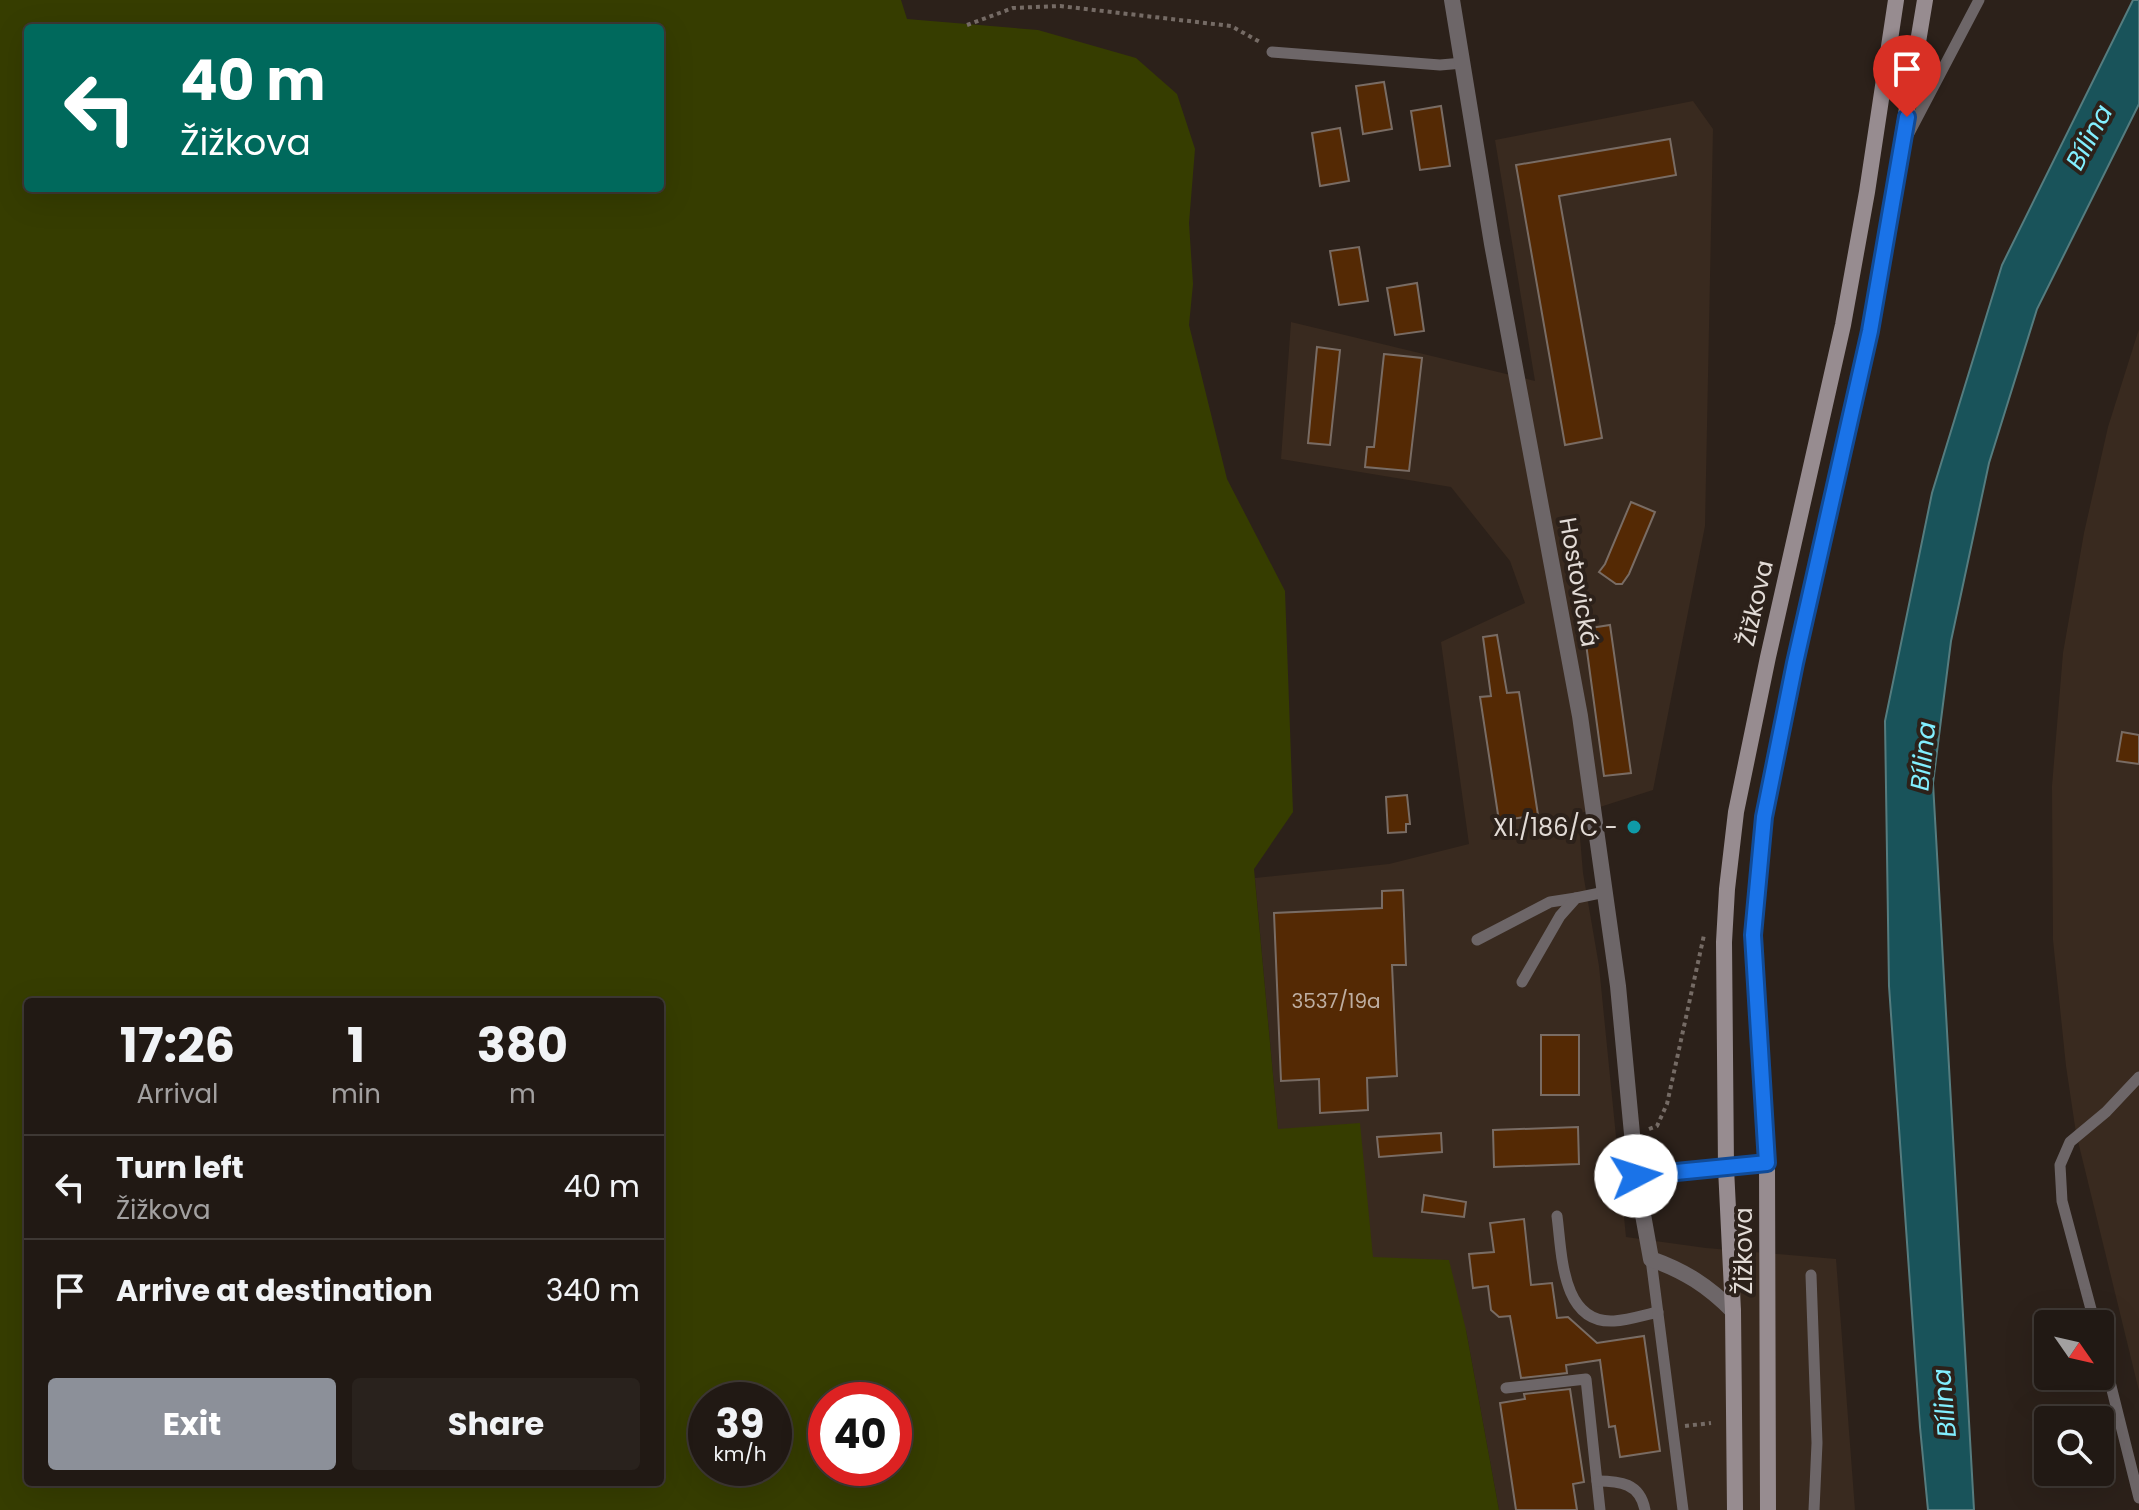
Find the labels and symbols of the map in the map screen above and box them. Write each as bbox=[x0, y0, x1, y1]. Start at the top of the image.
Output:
pin bbox=[1873, 35, 1941, 117]
water label: Bílina bbox=[2057, 98, 2121, 176]
street label: Hostovická bbox=[1551, 515, 1607, 649]
street label: Žižkova bbox=[1729, 557, 1781, 649]
water label: Bílina bbox=[1901, 720, 1945, 792]
place label: XI./186/C - bbox=[1493, 811, 1618, 844]
marker: XI./186/C - bbox=[1625, 818, 1643, 836]
house number: 3537/19a bbox=[1291, 987, 1381, 1015]
position arrow bbox=[1594, 1134, 1678, 1218]
street label: Žižkova bbox=[1727, 1207, 1760, 1295]
north arrow bbox=[2034, 1310, 2114, 1390]
water label: Bílina bbox=[1923, 1367, 1965, 1439]
speed limit sign: 40 bbox=[808, 1382, 912, 1486]

